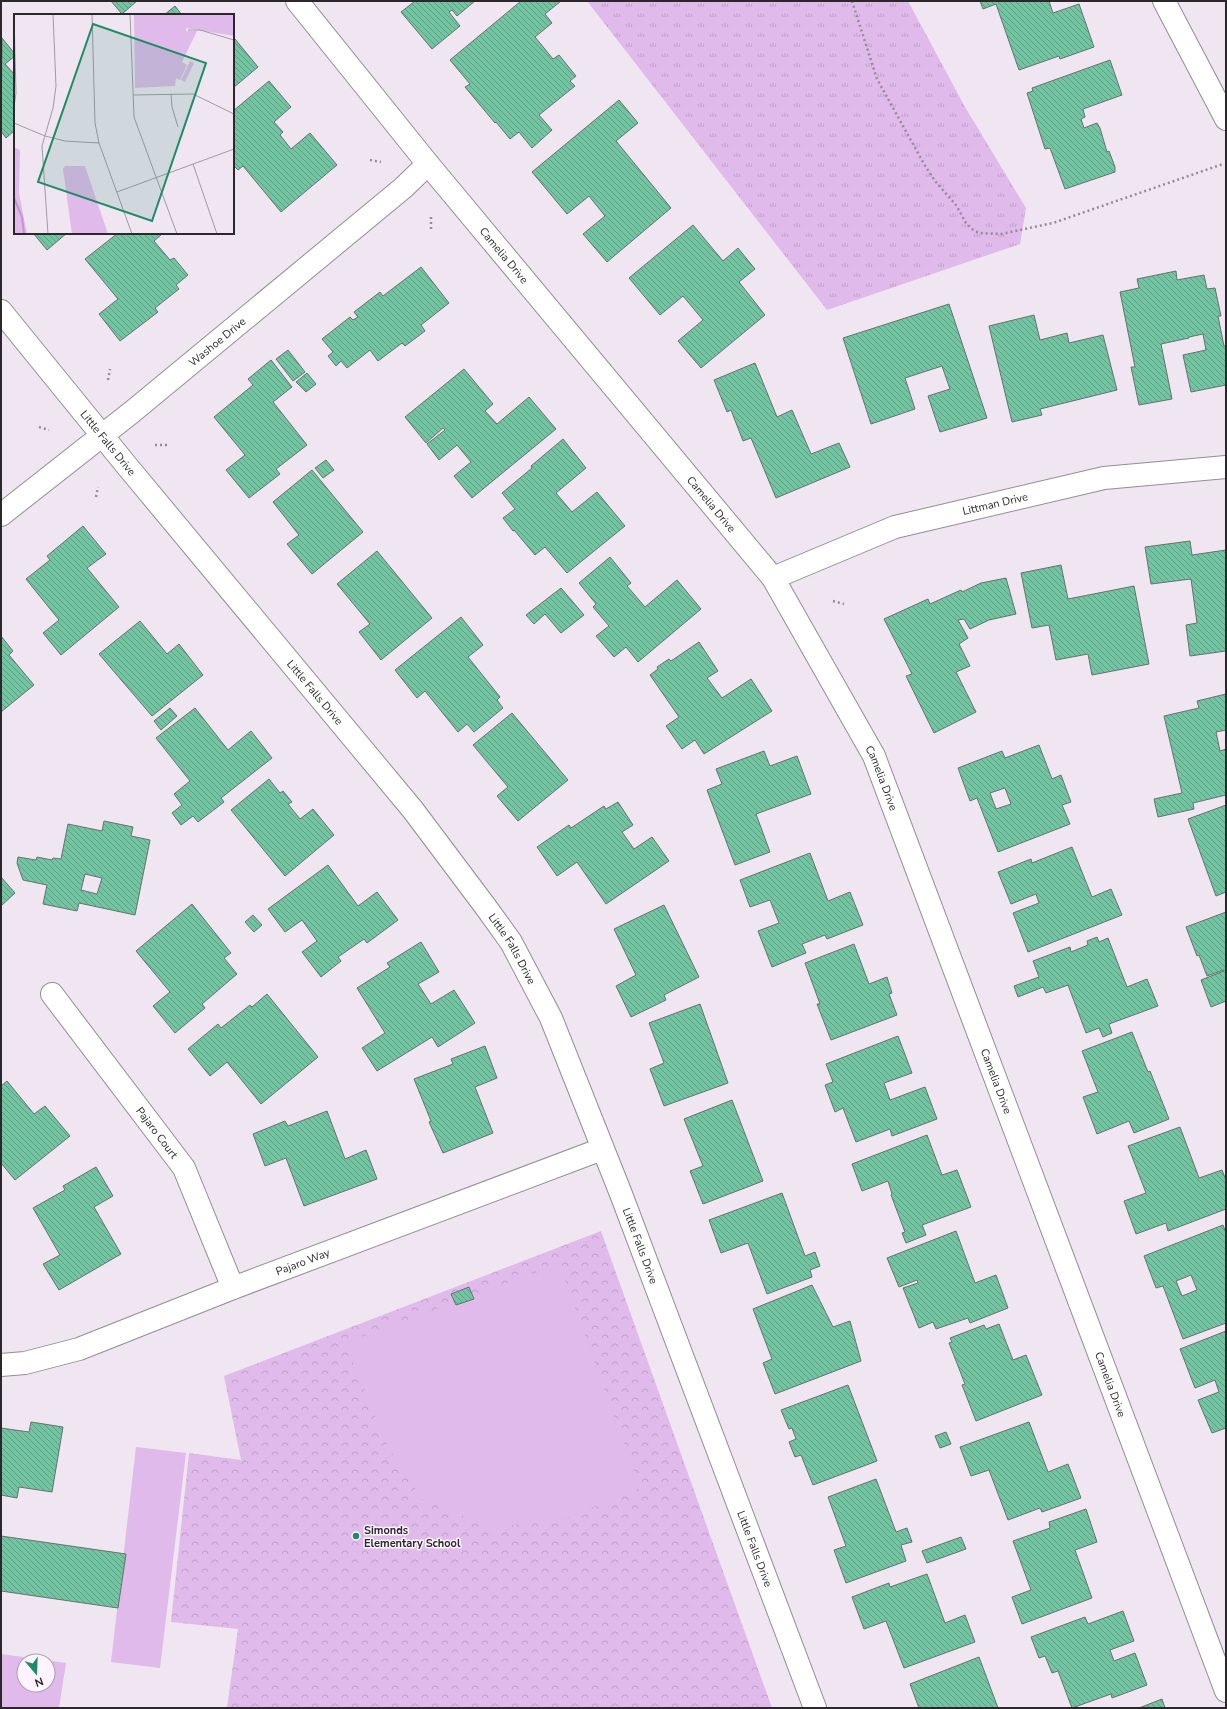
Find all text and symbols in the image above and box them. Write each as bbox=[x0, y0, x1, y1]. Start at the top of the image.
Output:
inset map bbox=[14, 14, 234, 234]
street label: Camelia Drive bbox=[476, 224, 532, 287]
street label: Washoe Drive bbox=[185, 314, 249, 370]
street label: Little Falls Drive bbox=[77, 407, 140, 479]
street label: Camelia Drive bbox=[684, 473, 739, 536]
street label: Littman Drive bbox=[961, 489, 1029, 518]
street label: Little Falls Drive bbox=[284, 657, 347, 728]
street label: Camelia Drive bbox=[862, 743, 901, 813]
street label: Little Falls Drive bbox=[485, 910, 539, 987]
street label: Camelia Drive bbox=[977, 1046, 1016, 1116]
street label: Pajaro Court bbox=[133, 1104, 182, 1162]
street label: Little Falls Drive bbox=[619, 1205, 662, 1286]
street label: Pajaro Way bbox=[274, 1245, 332, 1279]
street label: Camelia Drive bbox=[1091, 1349, 1130, 1419]
street label: Little Falls Drive bbox=[734, 1508, 776, 1589]
place label: Simonds Elementary School bbox=[364, 1523, 461, 1551]
marker: Simonds Elementary School bbox=[351, 1531, 361, 1541]
north arrow bbox=[16, 1653, 56, 1693]
text: N bbox=[33, 1674, 45, 1690]

